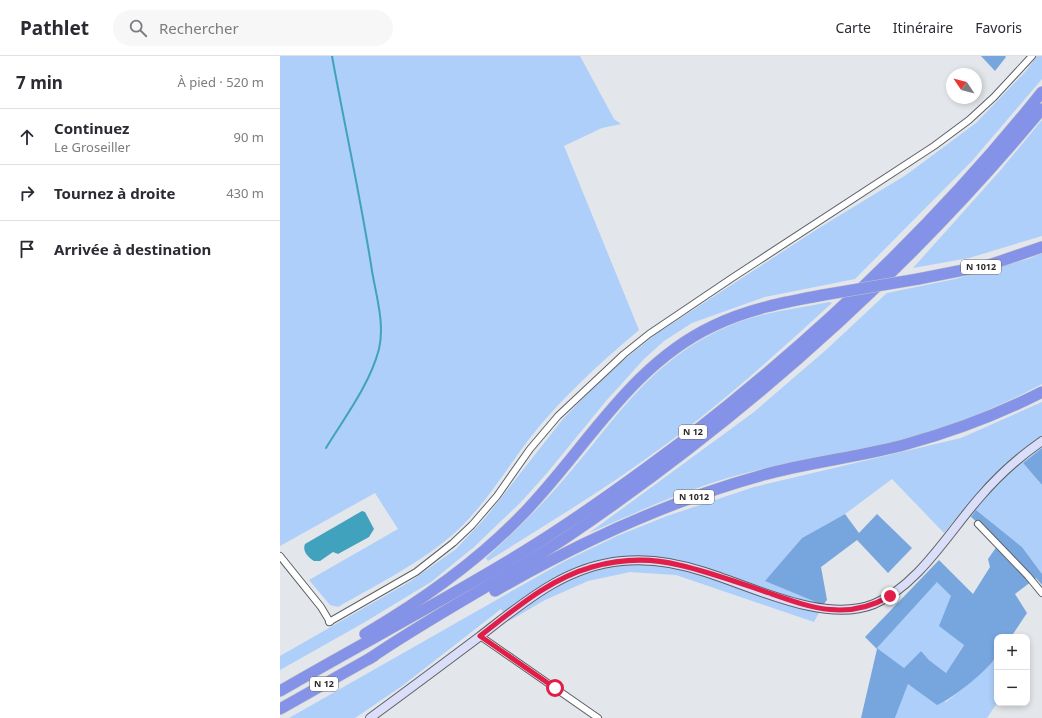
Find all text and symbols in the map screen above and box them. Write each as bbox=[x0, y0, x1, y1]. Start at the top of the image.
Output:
search box bbox=[113, 10, 393, 46]
text: Pathlet bbox=[20, 15, 89, 41]
icon: search bbox=[127, 17, 149, 39]
text: Rechercher bbox=[159, 18, 239, 38]
text: Carte bbox=[835, 18, 871, 37]
text: Itinéraire bbox=[893, 18, 953, 37]
text: Favoris bbox=[975, 18, 1022, 37]
north arrow bbox=[946, 68, 982, 104]
text: 7 min bbox=[16, 71, 63, 94]
text: À pied · 520 m bbox=[178, 73, 264, 91]
text: Continuez bbox=[54, 118, 129, 138]
icon: ahead bbox=[16, 126, 38, 148]
text: 90 m bbox=[234, 128, 264, 146]
text: Le Groseiller bbox=[54, 138, 130, 156]
icon: right bbox=[16, 182, 38, 204]
text: Tournez à droite bbox=[54, 183, 175, 203]
text: 430 m bbox=[226, 184, 264, 202]
icon: arrive bbox=[16, 238, 38, 260]
text: Arrivée à destination bbox=[54, 239, 211, 259]
road number: N 1012 bbox=[961, 260, 1001, 274]
road number: N 12 bbox=[679, 425, 707, 439]
road number: N 1012 bbox=[674, 490, 714, 504]
route end bbox=[881, 587, 899, 605]
map controls bbox=[994, 634, 1030, 706]
button: + bbox=[994, 634, 1030, 670]
button: − bbox=[994, 670, 1030, 706]
road number: N 12 bbox=[310, 677, 338, 691]
route start bbox=[546, 679, 564, 697]

